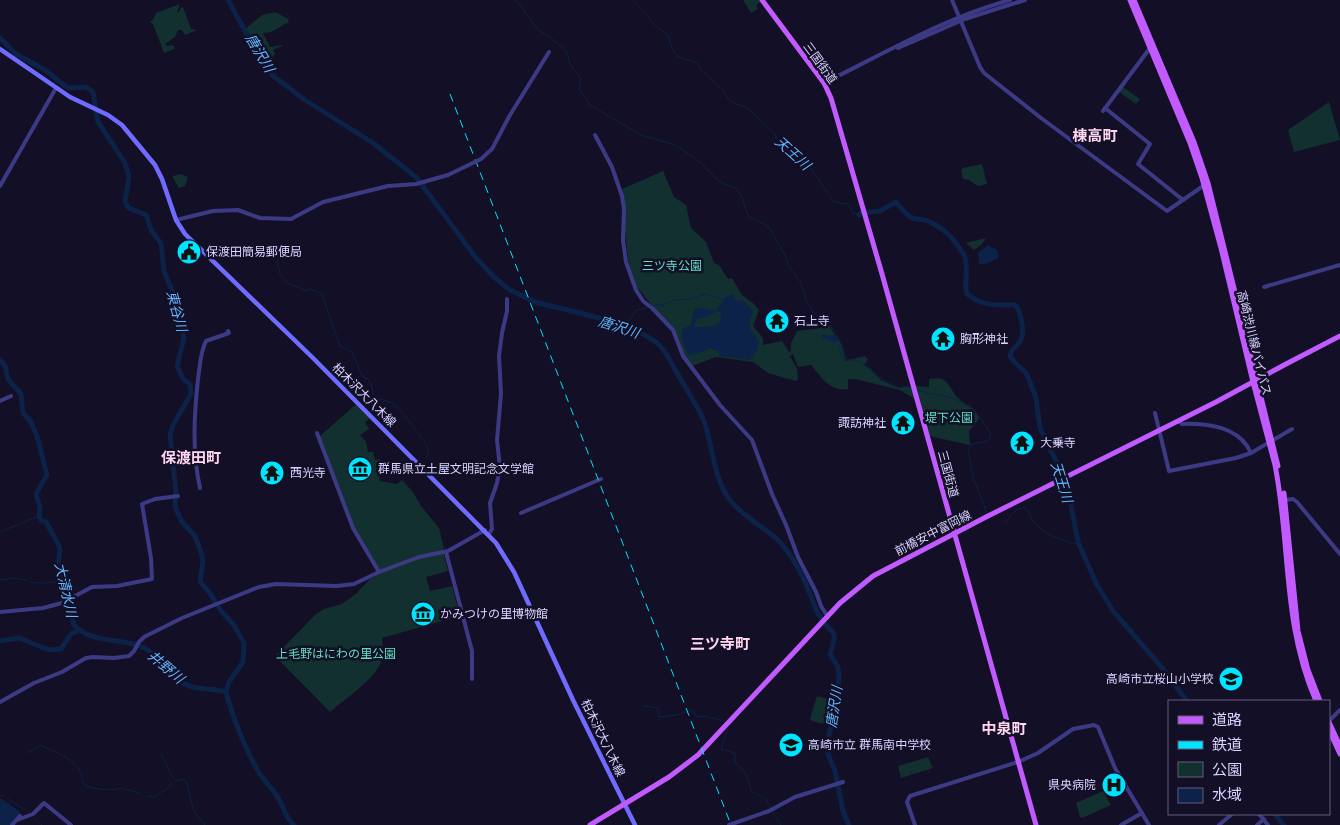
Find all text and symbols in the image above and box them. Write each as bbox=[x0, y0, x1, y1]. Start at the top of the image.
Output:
water label: 唐沢川 bbox=[242, 31, 279, 77]
street label: 三国街道 bbox=[800, 39, 840, 87]
district label: 棟高町 bbox=[1072, 127, 1118, 144]
water label: 天王川 bbox=[772, 133, 815, 174]
public building icon: 保渡田簡易郵便局 bbox=[176, 239, 202, 265]
place label: 保渡田簡易郵便局 bbox=[206, 245, 302, 259]
park label: 三ツ寺公園 bbox=[642, 259, 702, 273]
water label: 東谷川 bbox=[164, 289, 191, 335]
street label: 高崎渋川線バイパス bbox=[1234, 289, 1274, 397]
temple icon: 石上寺 bbox=[764, 308, 790, 334]
water label: 唐沢川 bbox=[597, 313, 643, 342]
place label: 石上寺 bbox=[794, 314, 830, 328]
temple icon: 胸形神社 bbox=[930, 326, 956, 352]
place label: 胸形神社 bbox=[960, 332, 1008, 346]
street label: 柏木沢大八木線 bbox=[329, 360, 399, 430]
temple icon: 諏訪神社 bbox=[890, 410, 916, 436]
park label: 堤下公園 bbox=[925, 411, 973, 425]
place label: 諏訪神社 bbox=[838, 416, 886, 430]
temple icon: 大乗寺 bbox=[1009, 430, 1035, 456]
place label: 大乗寺 bbox=[1040, 436, 1076, 450]
district label: 保渡田町 bbox=[161, 449, 221, 466]
street label: 三国街道 bbox=[935, 449, 961, 499]
museum icon: 群馬県立土屋文明記念文学館 bbox=[347, 456, 373, 482]
temple icon: 西光寺 bbox=[259, 460, 285, 486]
water label: 天王川 bbox=[1048, 460, 1076, 506]
place label: 群馬県立土屋文明記念文学館 bbox=[378, 462, 534, 476]
place label: 西光寺 bbox=[290, 466, 326, 480]
street label: 前橋安中富岡線 bbox=[892, 508, 974, 558]
water label: 大清水川 bbox=[52, 561, 81, 621]
museum icon: かみつけの里博物館 bbox=[410, 601, 436, 627]
place label: かみつけの里博物館 bbox=[440, 607, 548, 621]
district label: 三ツ寺町 bbox=[690, 635, 750, 652]
water label: 井野川 bbox=[145, 647, 189, 688]
park label: 上毛野はにわの里公園 bbox=[276, 647, 396, 661]
school or university icon: 高崎市立桜山小学校 bbox=[1218, 666, 1244, 692]
place label: 高崎市立桜山小学校 bbox=[1106, 672, 1214, 686]
water label: 唐沢川 bbox=[823, 683, 845, 729]
street label: 柏木沢大八木線 bbox=[578, 697, 628, 779]
legend bbox=[1168, 700, 1330, 815]
text: 道路 bbox=[1212, 711, 1242, 728]
district label: 中泉町 bbox=[981, 720, 1027, 737]
school or university icon: 高崎市立 群馬南中学校 bbox=[778, 732, 804, 758]
text: 鉄道 bbox=[1212, 736, 1242, 753]
place label: 高崎市立 群馬南中学校 bbox=[808, 738, 931, 752]
text: 公園 bbox=[1212, 761, 1242, 778]
hospital icon: 県央病院 bbox=[1101, 772, 1127, 798]
place label: 県央病院 bbox=[1048, 778, 1096, 792]
text: 水域 bbox=[1212, 786, 1242, 803]

